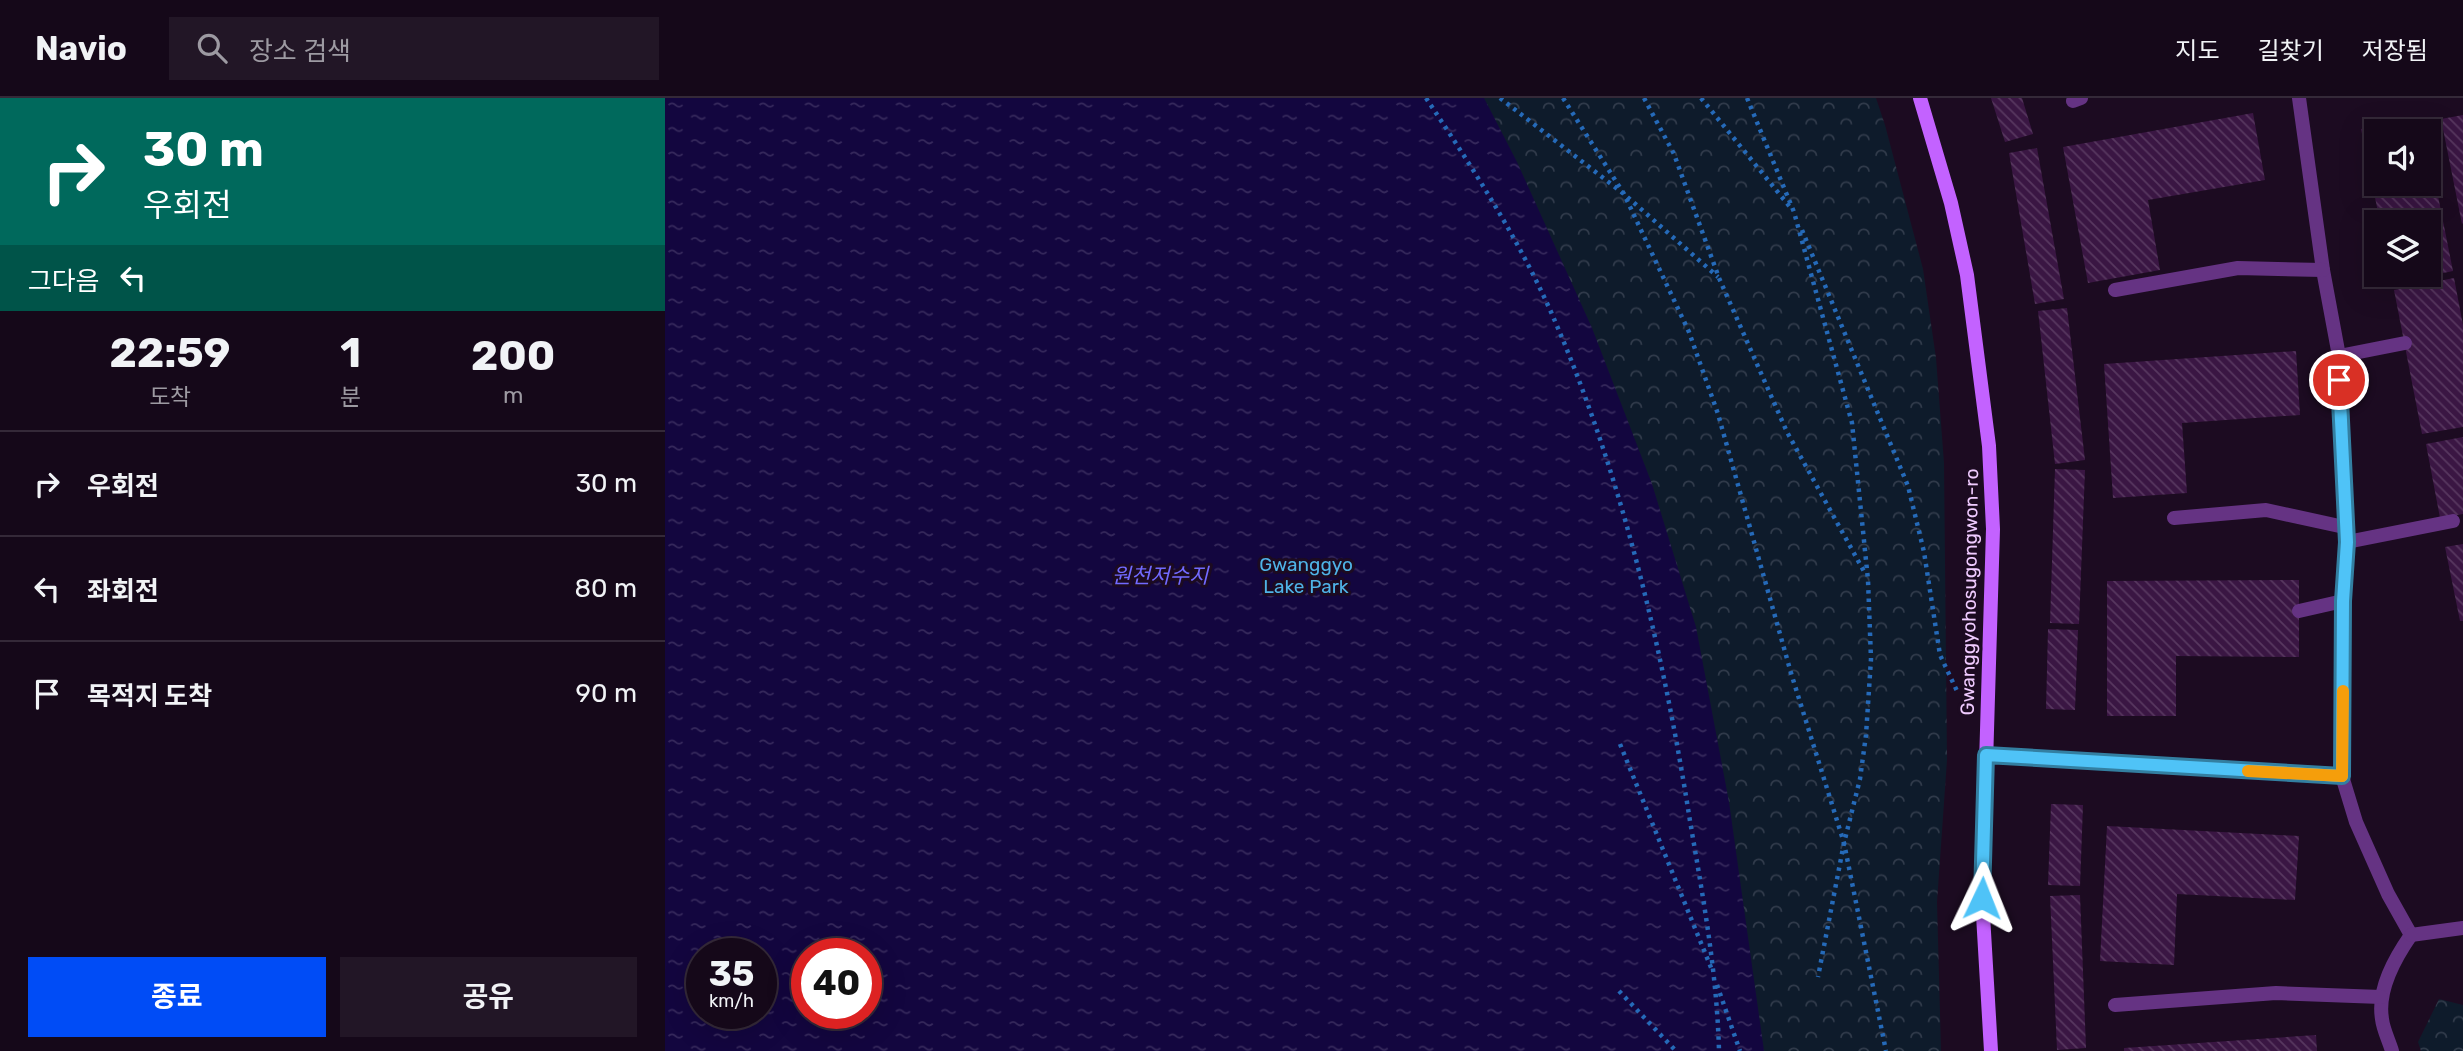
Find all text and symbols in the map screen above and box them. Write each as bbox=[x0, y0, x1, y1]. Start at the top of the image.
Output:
search box bbox=[169, 17, 659, 80]
text: Navio bbox=[35, 29, 127, 68]
icon: search bbox=[193, 29, 231, 67]
text: 장소 검색 bbox=[249, 36, 351, 67]
text: 지도 bbox=[2175, 37, 2220, 65]
text: 길찾기 bbox=[2258, 37, 2324, 65]
text: 저장됨 bbox=[2362, 37, 2428, 65]
map controls bbox=[2364, 119, 2441, 287]
button: sound bbox=[2364, 119, 2441, 196]
text: 30 m bbox=[143, 120, 264, 178]
icon: right bbox=[28, 126, 119, 217]
text: 우회전 bbox=[143, 186, 231, 224]
button: layers bbox=[2364, 210, 2441, 287]
icon: left bbox=[114, 259, 152, 297]
text: 그다음 bbox=[28, 266, 100, 297]
text: 22:59 bbox=[110, 328, 231, 378]
text: 1 bbox=[340, 328, 361, 378]
text: 200 bbox=[471, 331, 555, 381]
pin bbox=[2309, 350, 2369, 410]
icon: arrive bbox=[2320, 361, 2358, 399]
text: m bbox=[503, 381, 523, 409]
text: 도착 bbox=[149, 383, 191, 411]
text: 분 bbox=[340, 383, 361, 411]
icon: right bbox=[28, 465, 66, 503]
text: 30 m bbox=[575, 468, 637, 499]
street label: Gwanggyohosugongwon-ro bbox=[1956, 468, 1983, 716]
text: 우회전 bbox=[87, 471, 159, 502]
park label: Gwanggyo Lake Park bbox=[1259, 553, 1353, 598]
water label: 원천저수지 bbox=[1112, 563, 1210, 588]
icon: left bbox=[28, 570, 66, 608]
text: 80 m bbox=[574, 573, 637, 604]
text: 좌회전 bbox=[87, 576, 159, 607]
icon: arrive bbox=[28, 675, 66, 713]
text: 90 m bbox=[576, 678, 637, 709]
text: 목적지 도착 bbox=[87, 681, 212, 712]
position arrow bbox=[1945, 861, 2019, 935]
speed limit sign: 40 bbox=[791, 938, 882, 1029]
text: 35 bbox=[709, 953, 754, 995]
button: 종료 bbox=[28, 957, 326, 1037]
button: 공유 bbox=[340, 957, 637, 1037]
text: km/h bbox=[709, 990, 754, 1012]

